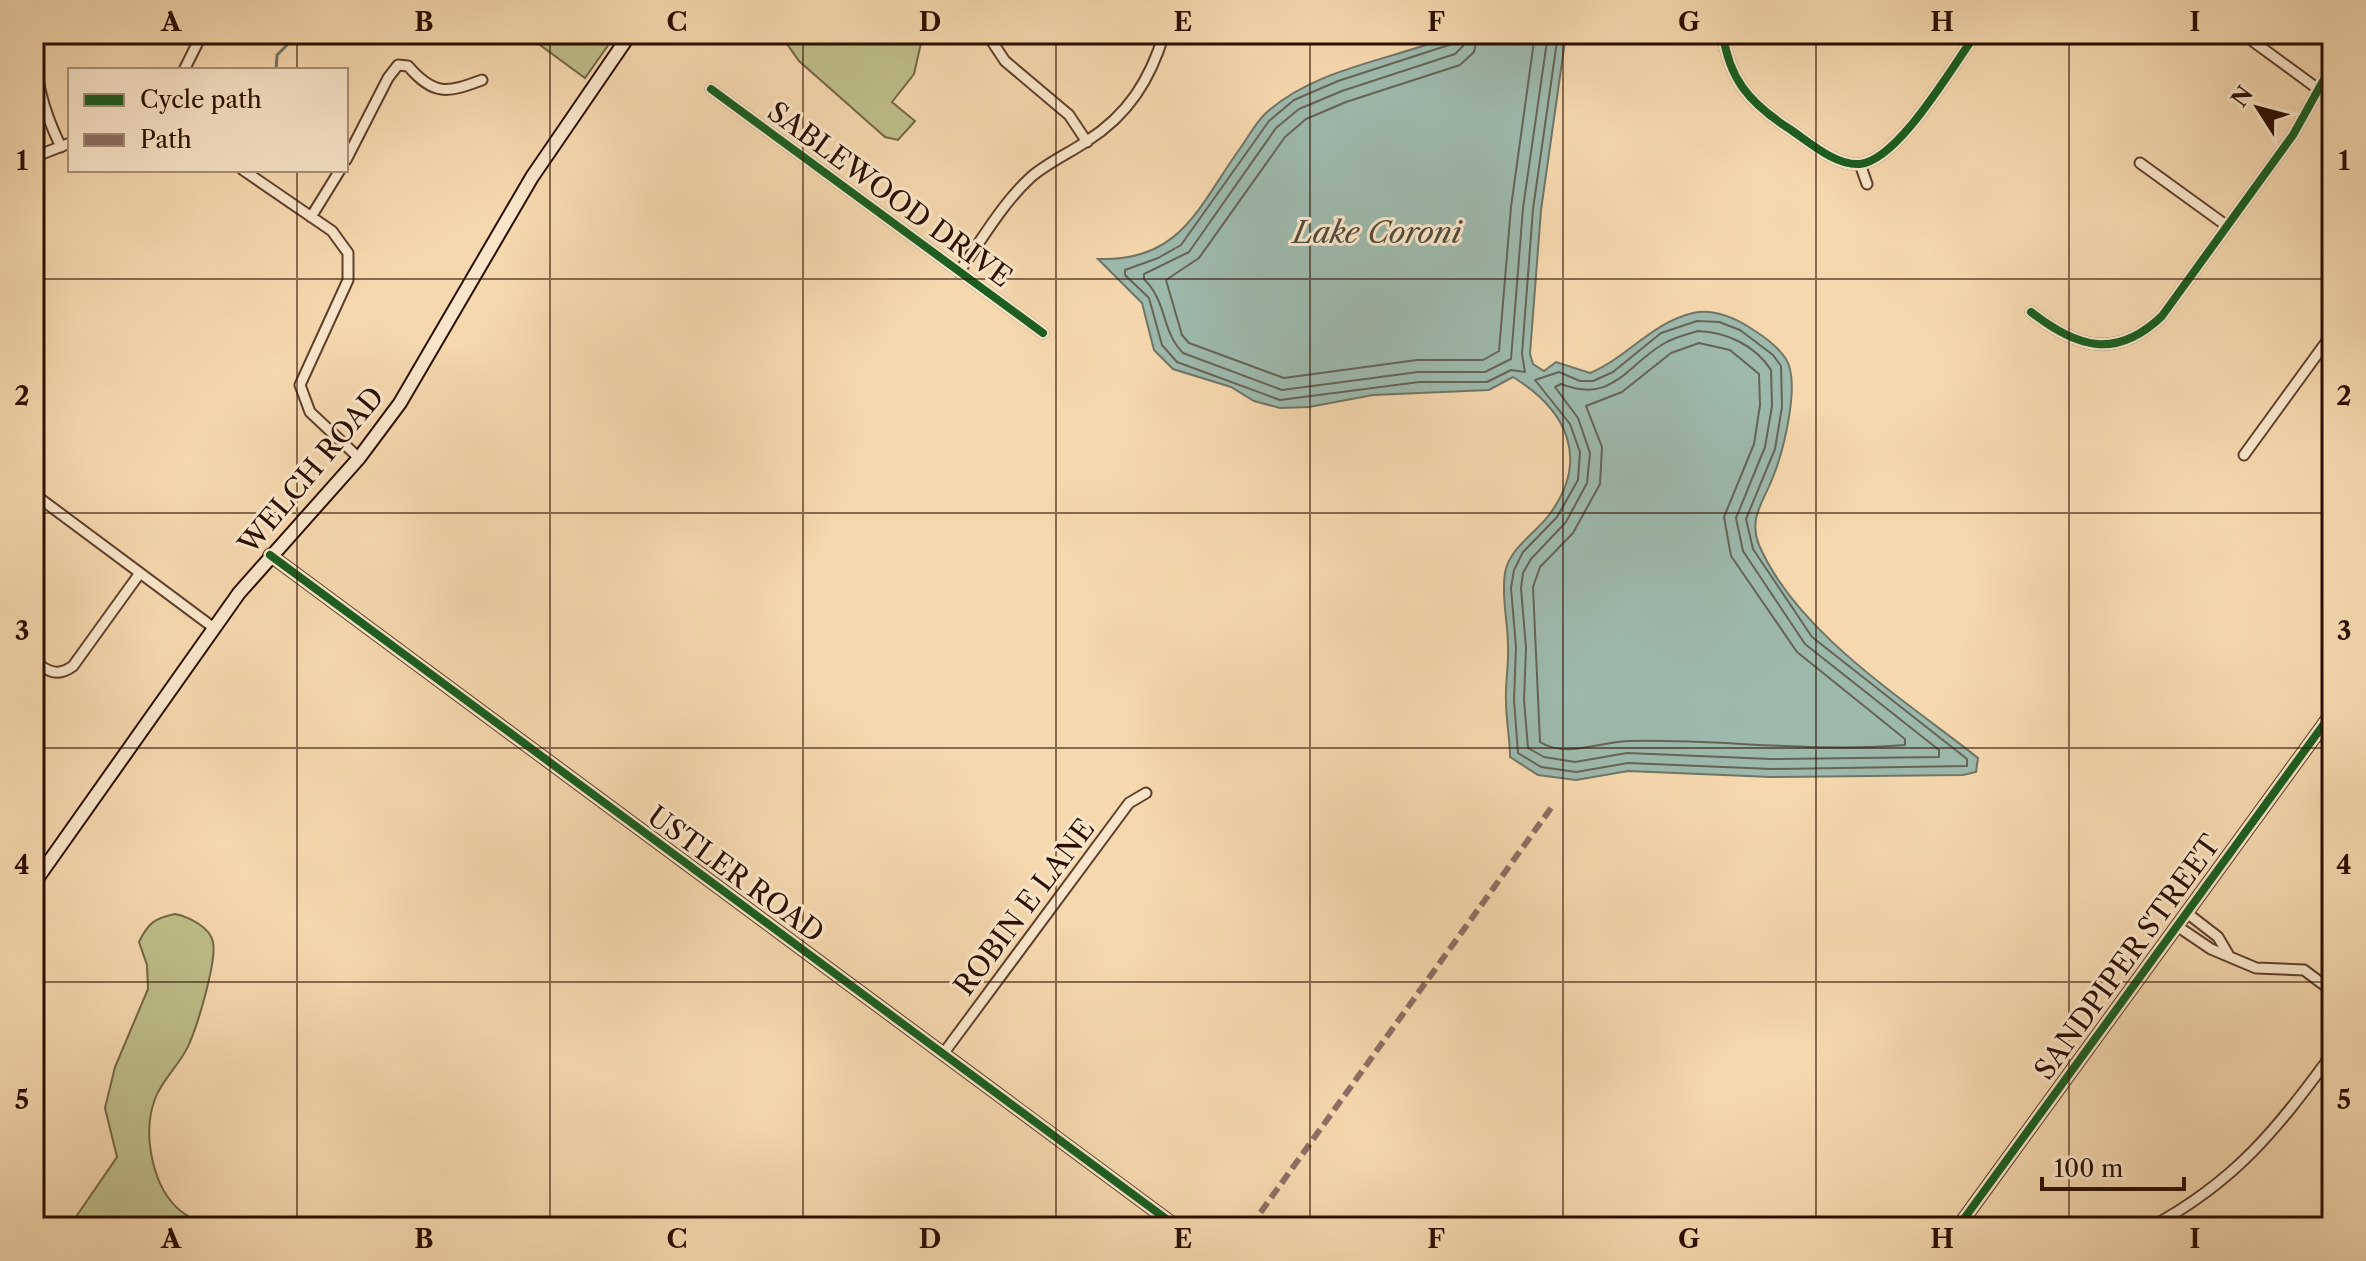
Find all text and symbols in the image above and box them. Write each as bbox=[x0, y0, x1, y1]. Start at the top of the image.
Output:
text: A bbox=[160, 6, 182, 38]
text: B bbox=[414, 6, 434, 38]
text: C bbox=[667, 6, 687, 38]
text: D bbox=[919, 6, 941, 38]
text: E bbox=[1174, 6, 1192, 38]
text: F bbox=[1427, 6, 1445, 38]
text: G bbox=[1678, 6, 1700, 38]
text: H bbox=[1930, 6, 1954, 38]
text: I bbox=[2190, 6, 2200, 38]
legend bbox=[68, 68, 348, 172]
north arrow bbox=[2218, 68, 2298, 148]
text: N bbox=[2226, 81, 2259, 112]
text: Cycle path bbox=[140, 85, 262, 114]
street label: SABLEWOOD DRIVE bbox=[761, 94, 1019, 294]
text: Path bbox=[140, 125, 192, 154]
text: 1 bbox=[16, 145, 28, 177]
text: 1 bbox=[2338, 145, 2350, 177]
water label: Lake Coroni bbox=[1291, 214, 1463, 251]
text: 2 bbox=[14, 380, 30, 412]
street label: WELCH ROAD bbox=[231, 380, 391, 561]
text: 2 bbox=[2336, 380, 2352, 412]
text: 3 bbox=[15, 615, 29, 647]
text: 3 bbox=[2337, 615, 2351, 647]
street label: USTLER ROAD bbox=[641, 799, 831, 949]
street label: ROBIN E LANE bbox=[947, 812, 1101, 1002]
street label: SANDPIPER STREET bbox=[2027, 828, 2227, 1086]
text: 4 bbox=[14, 849, 30, 881]
text: 4 bbox=[2336, 849, 2352, 881]
text: 5 bbox=[15, 1084, 29, 1116]
text: 5 bbox=[2337, 1084, 2351, 1116]
scale bar bbox=[2042, 1141, 2184, 1191]
text: 100 m bbox=[2054, 1154, 2123, 1183]
text: A bbox=[160, 1223, 182, 1255]
text: B bbox=[414, 1223, 434, 1255]
text: C bbox=[667, 1223, 687, 1255]
text: D bbox=[919, 1223, 941, 1255]
text: E bbox=[1174, 1223, 1192, 1255]
text: F bbox=[1427, 1223, 1445, 1255]
text: G bbox=[1678, 1223, 1700, 1255]
text: H bbox=[1930, 1223, 1954, 1255]
text: I bbox=[2190, 1223, 2200, 1255]

